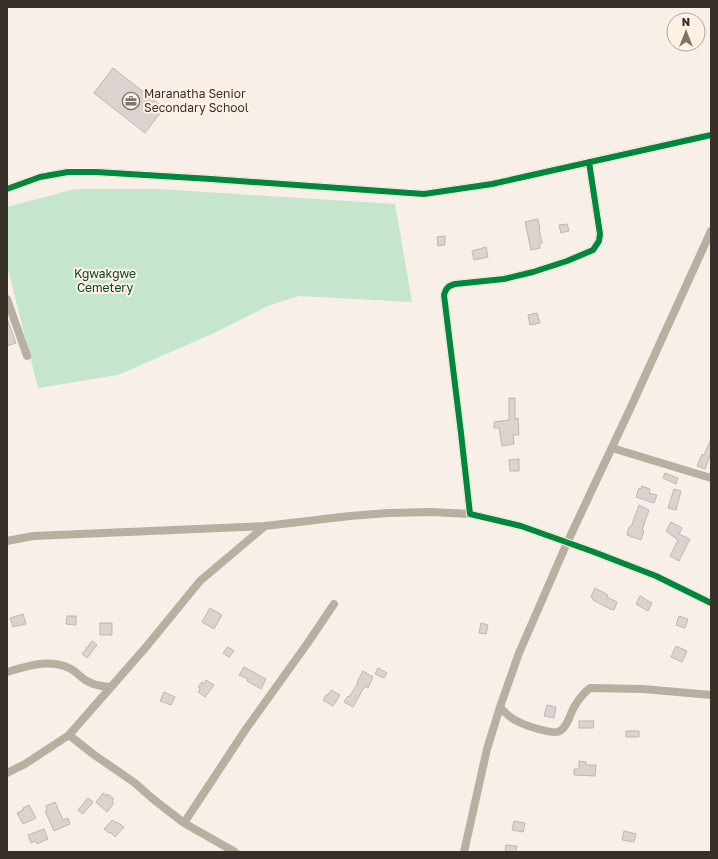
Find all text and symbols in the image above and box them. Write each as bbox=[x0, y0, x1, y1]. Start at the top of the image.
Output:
north arrow bbox=[666, 12, 706, 52]
text: N bbox=[682, 15, 690, 28]
place label: Maranatha Senior Secondary School bbox=[144, 86, 249, 115]
office icon: Maranatha Senior Secondary School bbox=[121, 91, 141, 111]
park label: Kgwakgwe Cemetery bbox=[74, 266, 136, 295]

